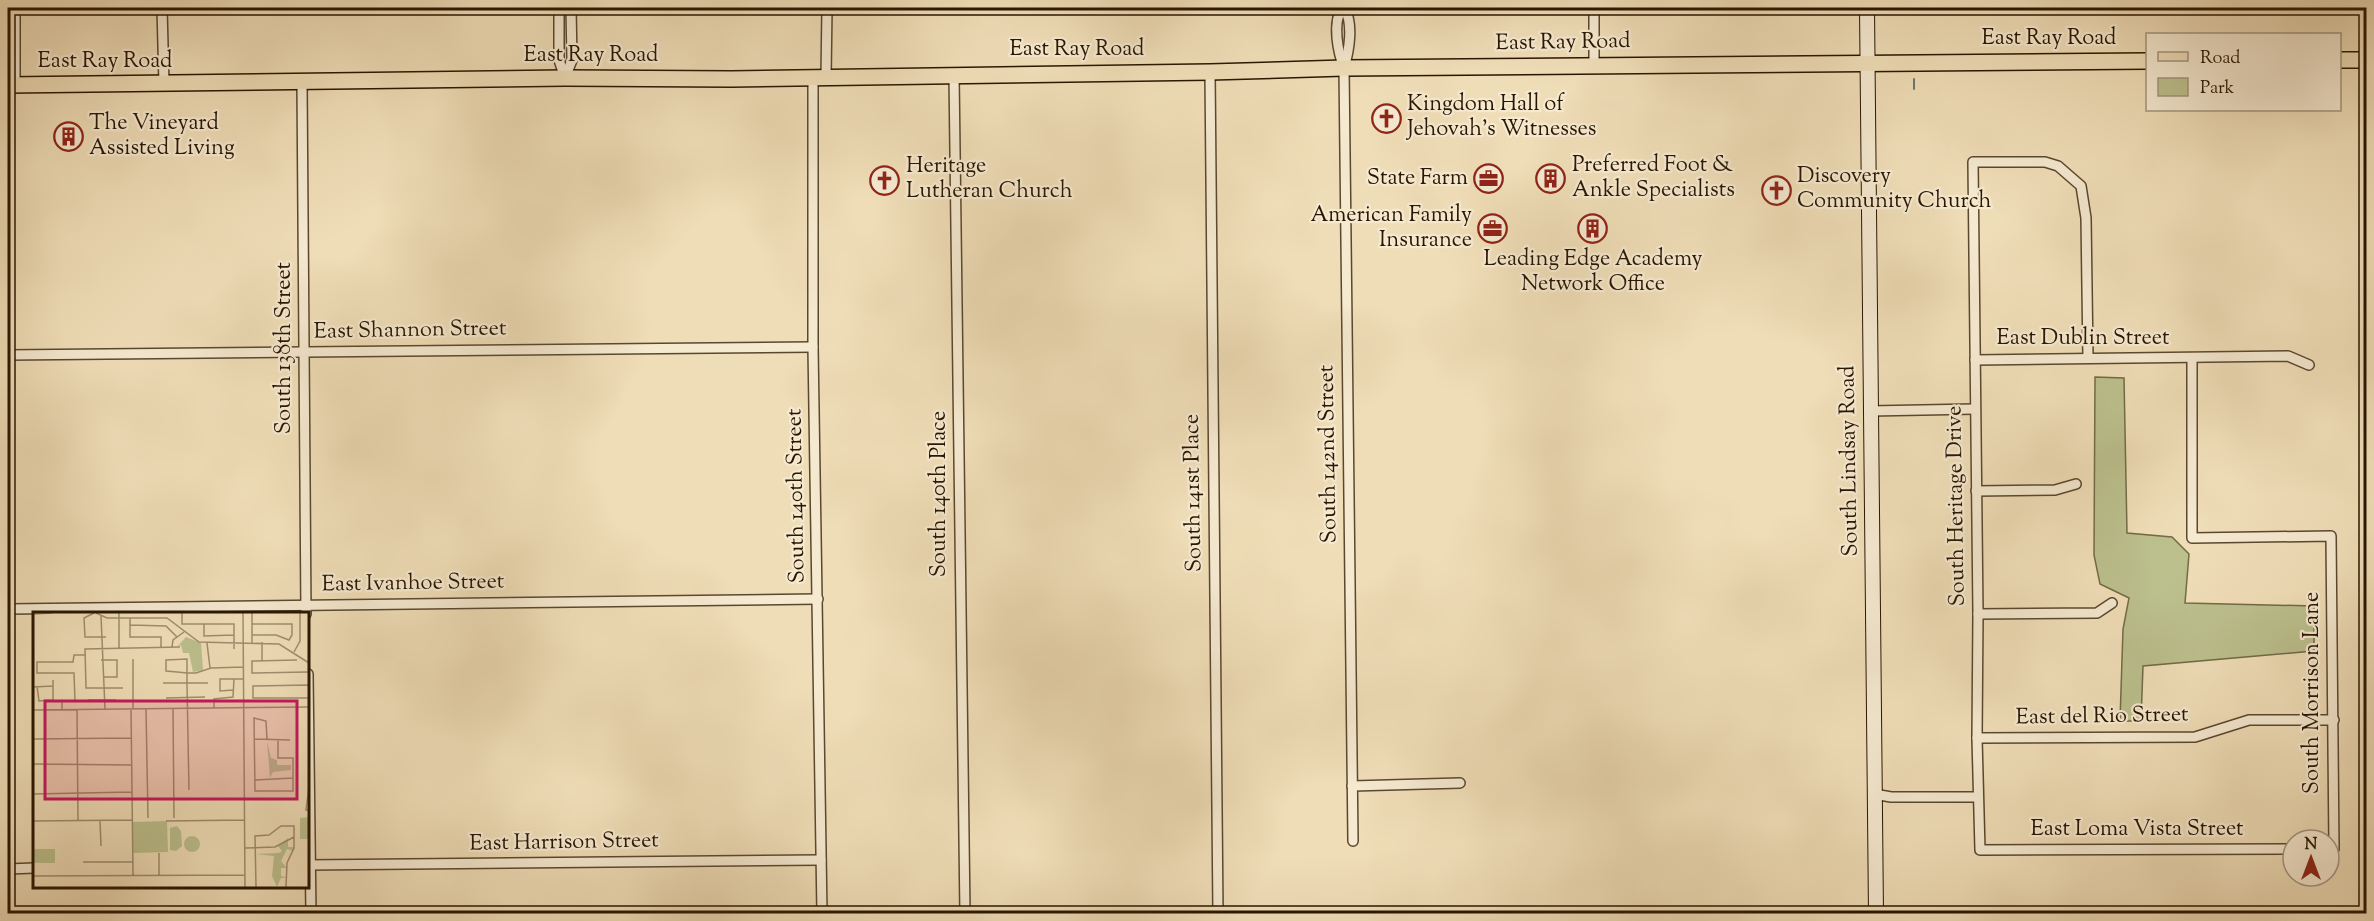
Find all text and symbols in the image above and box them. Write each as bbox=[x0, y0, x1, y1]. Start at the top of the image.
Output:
street label: East Ray Road bbox=[1981, 23, 2117, 55]
street label: East Ray Road bbox=[1495, 26, 1631, 60]
legend bbox=[2146, 33, 2341, 111]
street label: East Ray Road bbox=[1009, 34, 1145, 66]
street label: East Ray Road bbox=[523, 40, 659, 72]
street label: East Ray Road bbox=[37, 46, 173, 78]
text: Road bbox=[2200, 46, 2240, 72]
text: Park bbox=[2200, 76, 2235, 102]
place label: Kingdom Hall of Jehovah's Witnesses bbox=[1406, 89, 1596, 146]
church icon: Kingdom Hall of Jehovah's Witnesses bbox=[1370, 102, 1402, 134]
place label: The Vineyard Assisted Living bbox=[89, 108, 235, 165]
building icon: The Vineyard Assisted Living bbox=[52, 121, 84, 153]
place label: Preferred Foot & Ankle Specialists bbox=[1572, 150, 1735, 207]
place label: Heritage Lutheran Church bbox=[906, 151, 1073, 208]
place label: Discovery Community Church bbox=[1797, 161, 1992, 218]
place label: State Farm bbox=[1367, 163, 1468, 195]
office icon: State Farm bbox=[1473, 163, 1505, 195]
building icon: Preferred Foot & Ankle Specialists bbox=[1535, 163, 1567, 195]
church icon: Heritage Lutheran Church bbox=[869, 164, 901, 196]
church icon: Discovery Community Church bbox=[1760, 174, 1792, 206]
place label: American Family Insurance bbox=[1310, 200, 1472, 257]
building icon: Leading Edge Academy Network Office bbox=[1577, 212, 1609, 244]
office icon: American Family Insurance bbox=[1477, 213, 1509, 245]
place label: Leading Edge Academy Network Office bbox=[1484, 244, 1702, 301]
street label: South 138th Street bbox=[269, 261, 301, 434]
street label: East Shannon Street bbox=[313, 313, 507, 349]
street label: East Dublin Street bbox=[1997, 323, 2170, 355]
street label: South 142nd Street bbox=[1311, 364, 1347, 544]
street label: South Lindsay Road bbox=[1832, 365, 1868, 557]
street label: South Heritage Drive bbox=[1939, 405, 1975, 607]
street label: South 140th Street bbox=[779, 408, 815, 584]
street label: South 140th Place bbox=[924, 411, 956, 577]
street label: South 141st Place bbox=[1177, 414, 1211, 572]
street label: East Ivanhoe Street bbox=[321, 566, 505, 602]
street label: South Morrison Lane bbox=[2297, 592, 2329, 794]
inset map bbox=[33, 612, 309, 888]
street label: East del Rio Street bbox=[2015, 699, 2189, 735]
street label: East Loma Vista Street bbox=[2030, 814, 2244, 846]
street label: East Harrison Street bbox=[469, 825, 659, 861]
north arrow bbox=[2281, 828, 2341, 888]
text: N bbox=[2305, 834, 2318, 857]

